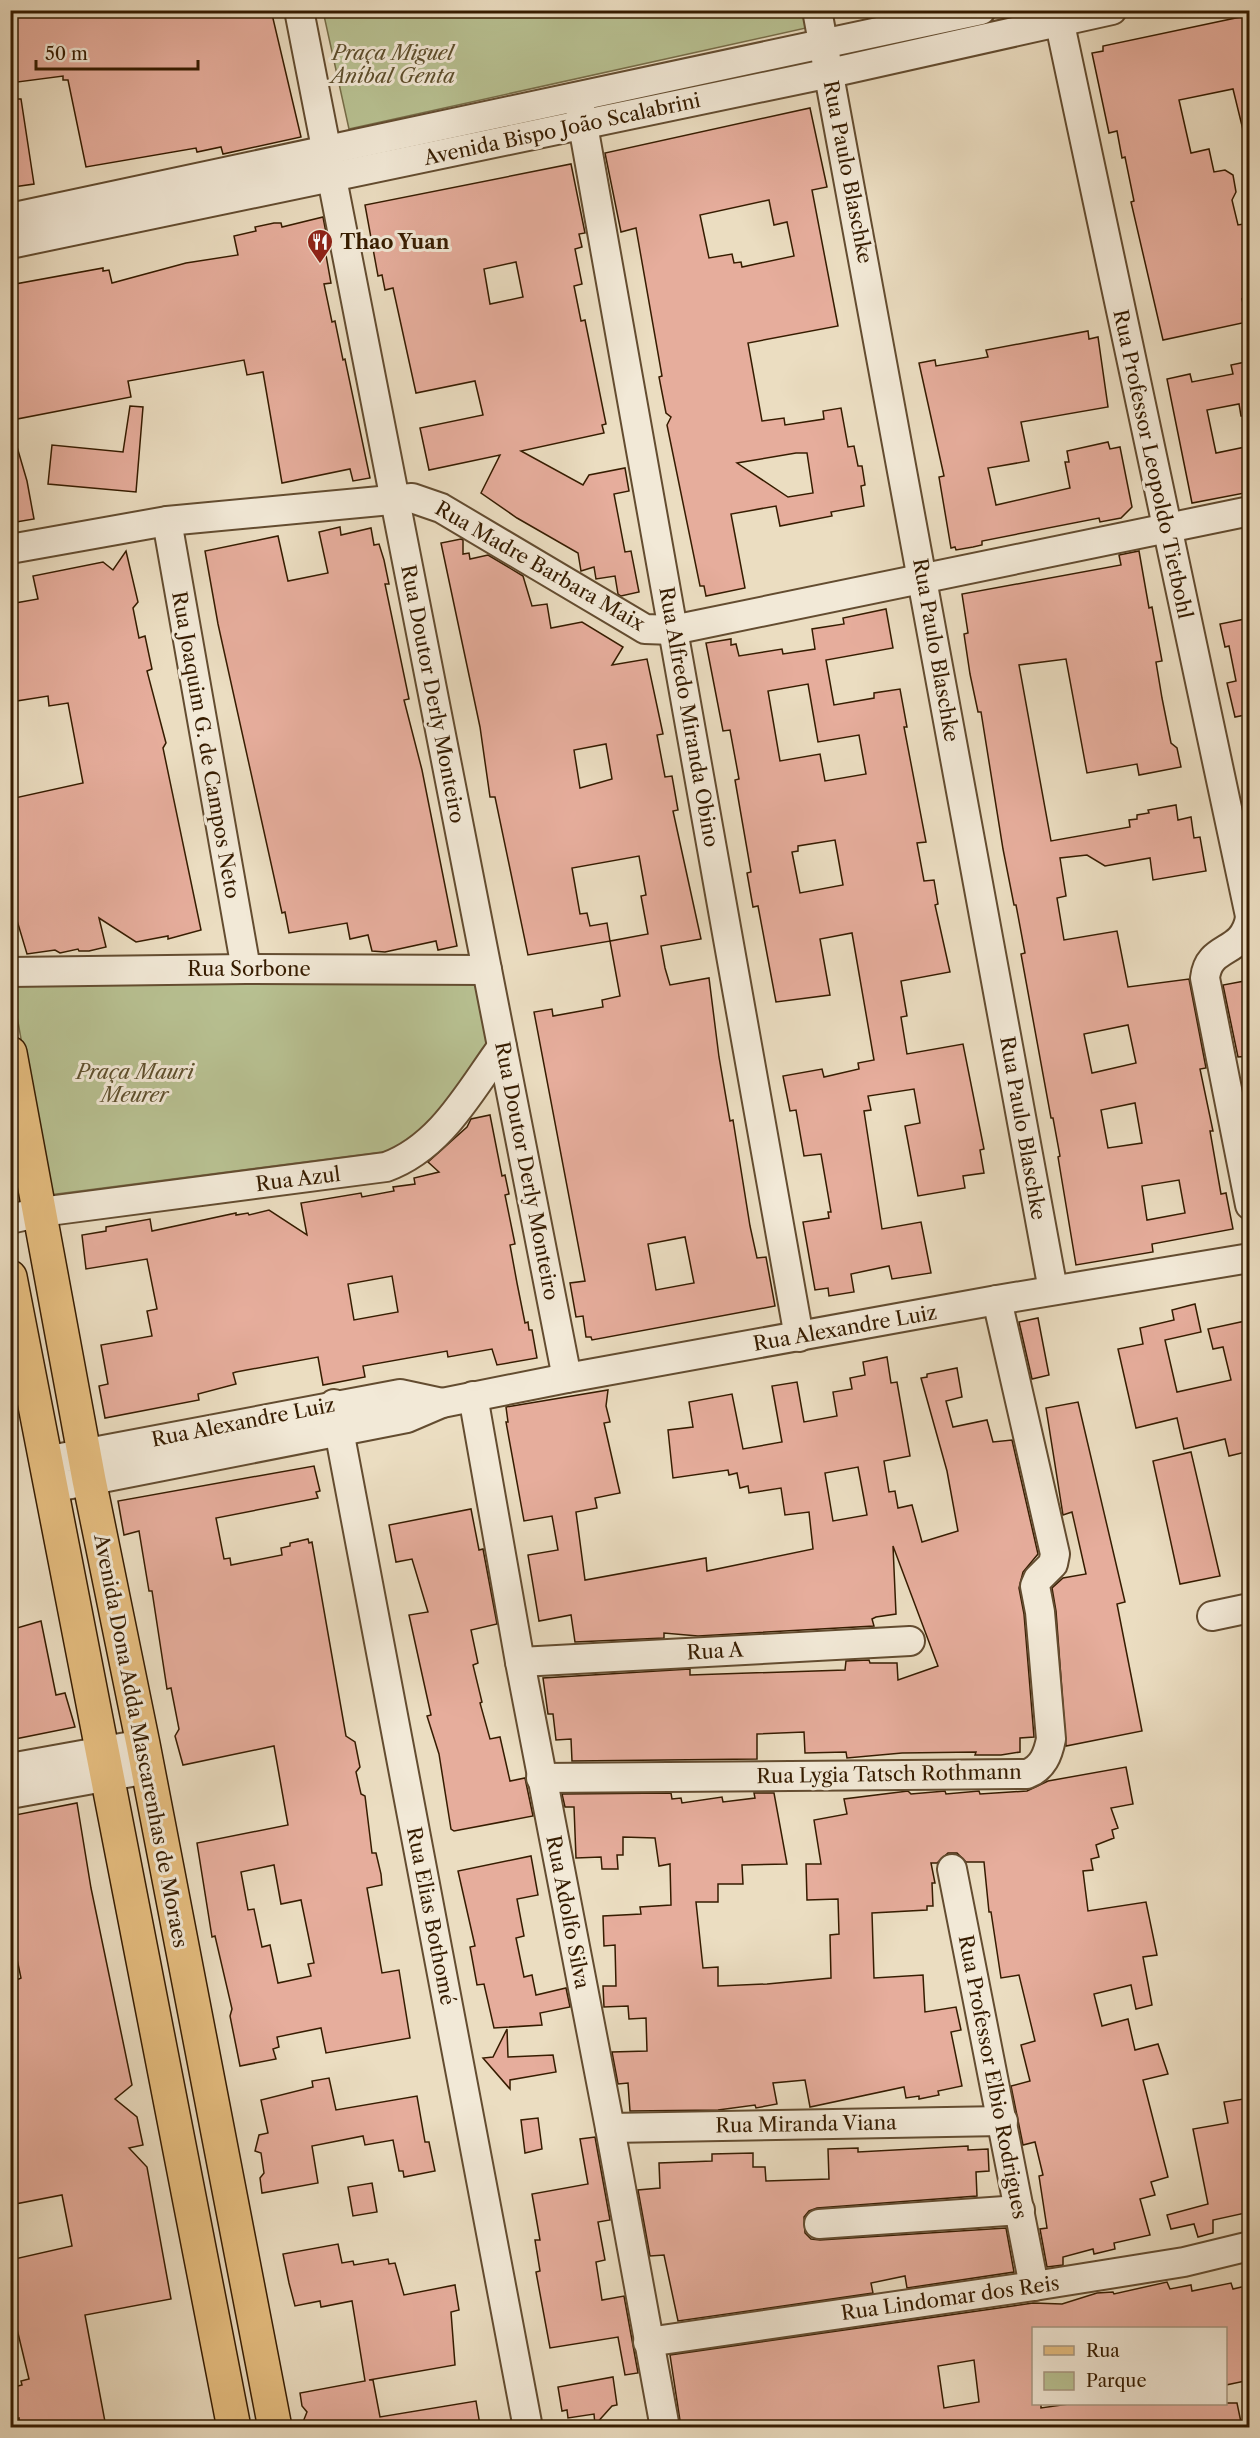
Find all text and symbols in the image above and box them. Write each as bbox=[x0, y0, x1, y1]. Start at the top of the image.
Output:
scale bar bbox=[36, 33, 198, 71]
park label: Praça Miguel Aníbal Genta bbox=[328, 41, 456, 88]
text: 50 m bbox=[45, 43, 88, 65]
street label: Rua Paulo Blaschke bbox=[818, 78, 878, 266]
street label: Avenida Bispo João Scalabrini bbox=[421, 88, 702, 170]
restaurant icon: Thao Yuan bbox=[305, 227, 335, 265]
place label: Thao Yuan bbox=[340, 230, 450, 254]
street label: Rua Professor Leopoldo Tietbohl bbox=[1108, 307, 1198, 621]
street label: Rua Madre Barbara Maix bbox=[431, 496, 649, 636]
street label: Rua Paulo Blaschke bbox=[908, 556, 964, 744]
street label: Rua Doutor Derly Monteiro bbox=[396, 563, 470, 825]
street label: Rua Alfredo Miranda Obino bbox=[654, 585, 724, 849]
street label: Rua Joaquim G. de Campos Neto bbox=[167, 590, 245, 900]
street label: Rua Sorbone bbox=[187, 957, 311, 981]
street label: Rua Paulo Blaschke bbox=[995, 1034, 1051, 1222]
street label: Rua Doutor Derly Monteiro bbox=[490, 1040, 564, 1302]
park label: Praça Mauri Meurer bbox=[74, 1060, 195, 1107]
street label: Rua Azul bbox=[254, 1162, 342, 1196]
street label: Rua Alexandre Luiz bbox=[751, 1300, 939, 1356]
street label: Rua Alexandre Luiz bbox=[149, 1392, 337, 1452]
street label: Avenida Dona Adda Mascarenhas de Moraes bbox=[89, 1531, 193, 1950]
street label: Rua A bbox=[686, 1637, 745, 1664]
street label: Rua Lygia Tatsch Rothmann bbox=[756, 1760, 1022, 1788]
street label: Rua Elias Bothomé bbox=[402, 1825, 460, 2007]
street label: Rua Adolfo Silva bbox=[541, 1833, 595, 1991]
street label: Rua Professor Elbio Rodrigues bbox=[954, 1933, 1032, 2221]
street label: Rua Miranda Viana bbox=[715, 2110, 897, 2138]
street label: Rua Lindomar dos Reis bbox=[839, 2271, 1061, 2325]
legend bbox=[1032, 2327, 1227, 2405]
text: Rua bbox=[1086, 2340, 1120, 2362]
text: Parque bbox=[1086, 2370, 1147, 2392]

